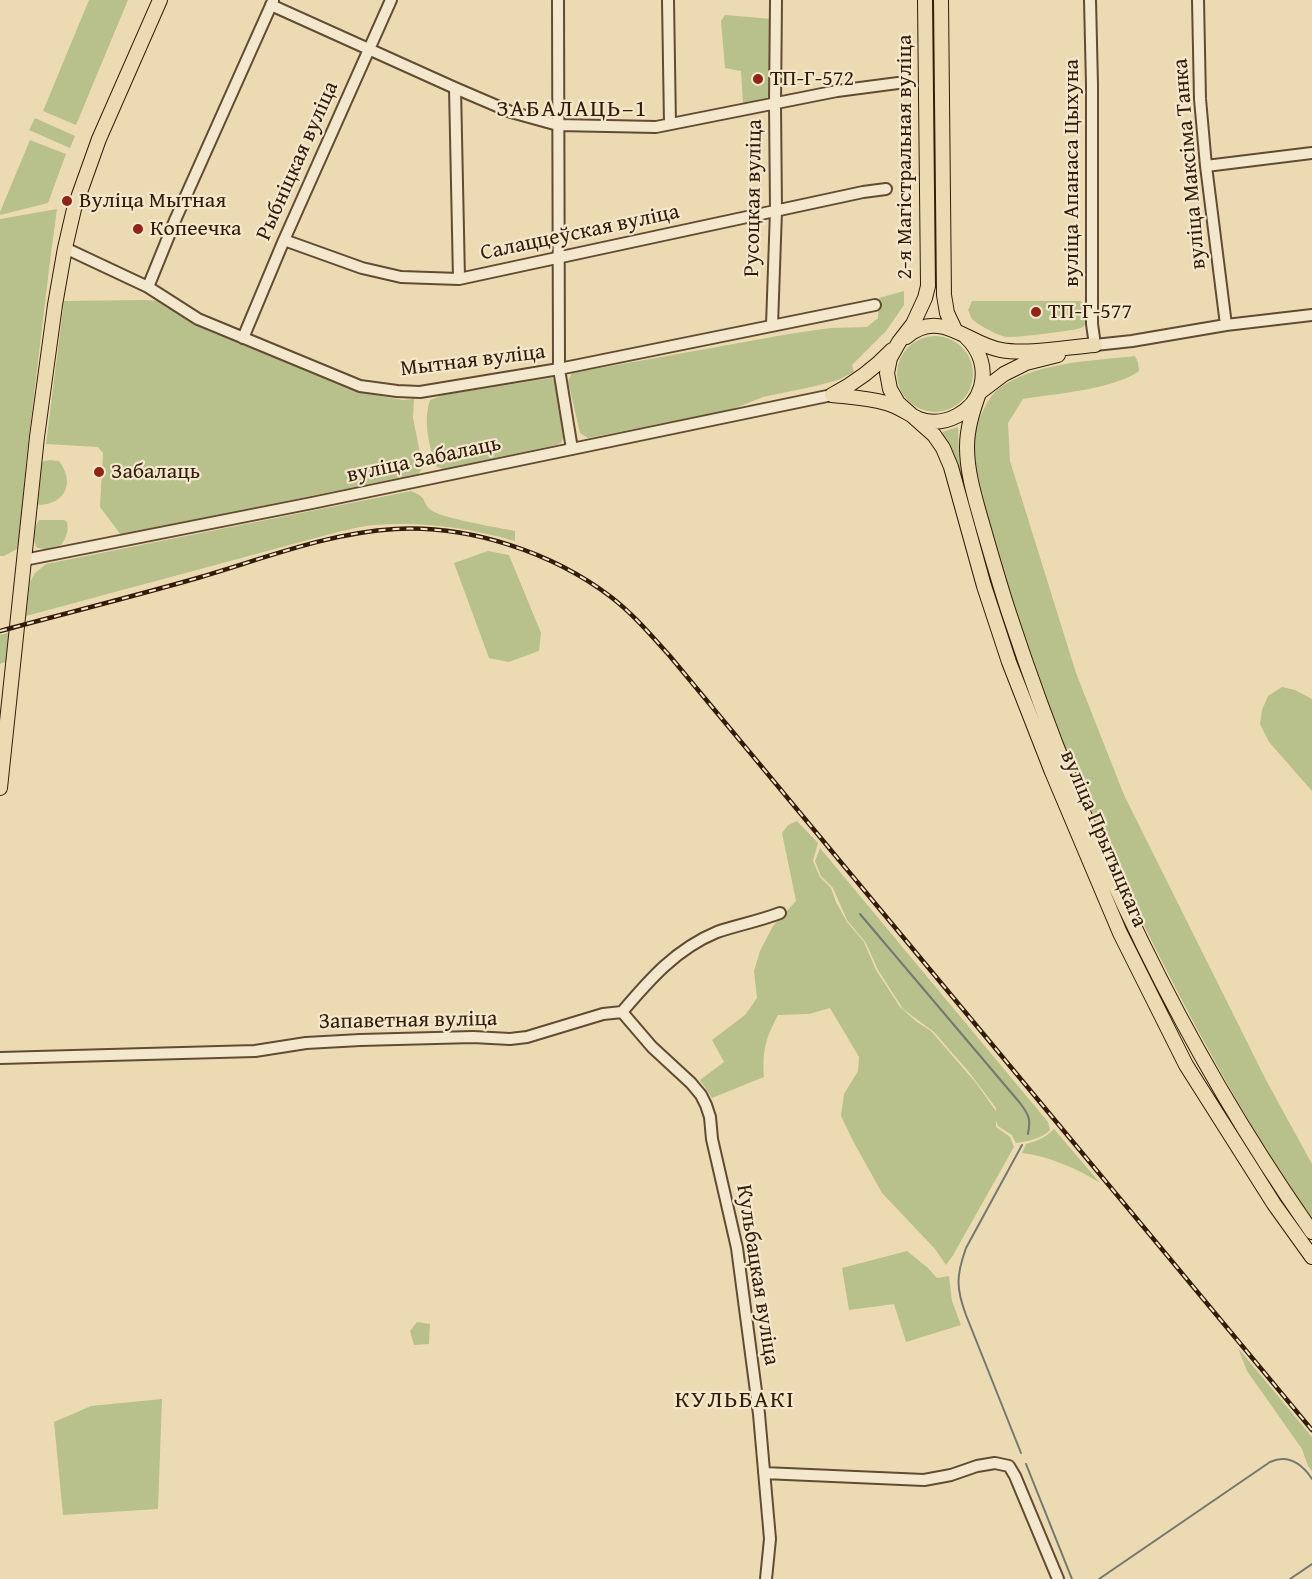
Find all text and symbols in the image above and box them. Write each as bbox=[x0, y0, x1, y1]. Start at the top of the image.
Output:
street label: 2-я Магістральная вуліца bbox=[892, 35, 918, 279]
street label: вуліца Максіма Танка bbox=[1168, 57, 1212, 271]
street label: вуліца Апанаса Цыхуна bbox=[1059, 59, 1085, 287]
place label: ТП-Г-572 bbox=[770, 66, 854, 92]
marker: ТП-Г-572 bbox=[751, 72, 765, 86]
street label: Рыбніцкая вуліца bbox=[251, 77, 345, 245]
district label: ЗАБАЛАЦЬ–1 bbox=[496, 96, 648, 124]
street label: Русоцкая вуліца bbox=[739, 119, 769, 277]
place label: Вуліца Мытная bbox=[79, 188, 226, 214]
marker: Вуліца Мытная bbox=[60, 194, 74, 208]
street label: Салаццеўская вуліца bbox=[478, 199, 682, 267]
place label: Копеечка bbox=[150, 216, 242, 242]
marker: Копеечка bbox=[131, 222, 145, 236]
place label: ТП-Г-577 bbox=[1048, 299, 1132, 325]
marker: ТП-Г-577 bbox=[1029, 305, 1043, 319]
street label: Мытная вуліца bbox=[399, 339, 547, 383]
street label: вуліца Забалаць bbox=[344, 431, 504, 489]
place label: Забалаць bbox=[111, 459, 200, 485]
marker: Забалаць bbox=[92, 465, 106, 479]
street label: вуліца Прытыцкага bbox=[1054, 746, 1152, 932]
street label: Запаветная вуліца bbox=[318, 1006, 498, 1036]
street label: Кульбацкая вуліца bbox=[730, 1183, 784, 1367]
district label: КУЛЬБАКІ bbox=[675, 1387, 795, 1415]

